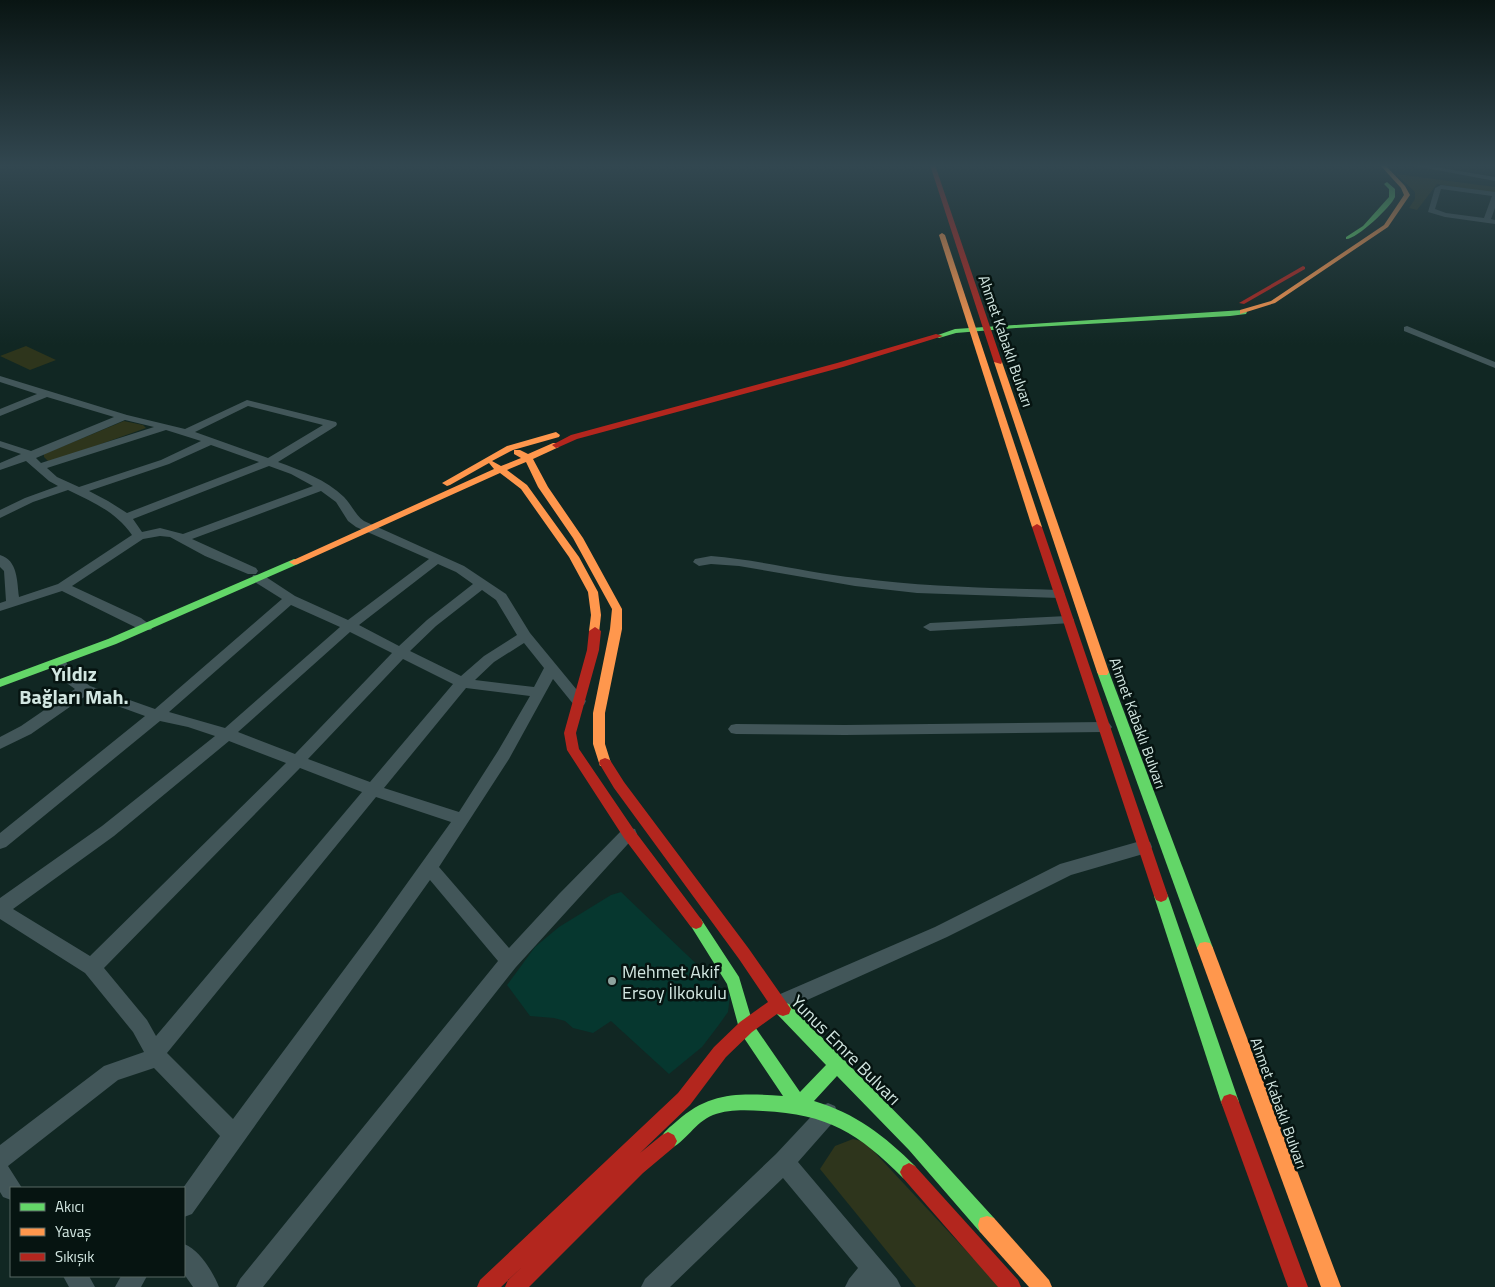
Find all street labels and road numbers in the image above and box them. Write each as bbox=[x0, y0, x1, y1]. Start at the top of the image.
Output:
street label: Ahmet Kabaklı Bulvarı bbox=[973, 272, 1039, 410]
street label: Ahmet Kabaklı Bulvarı bbox=[1104, 654, 1172, 792]
street label: Yunus Emre Bulvarı bbox=[785, 989, 907, 1111]
street label: Ahmet Kabaklı Bulvarı bbox=[1245, 1034, 1313, 1172]

